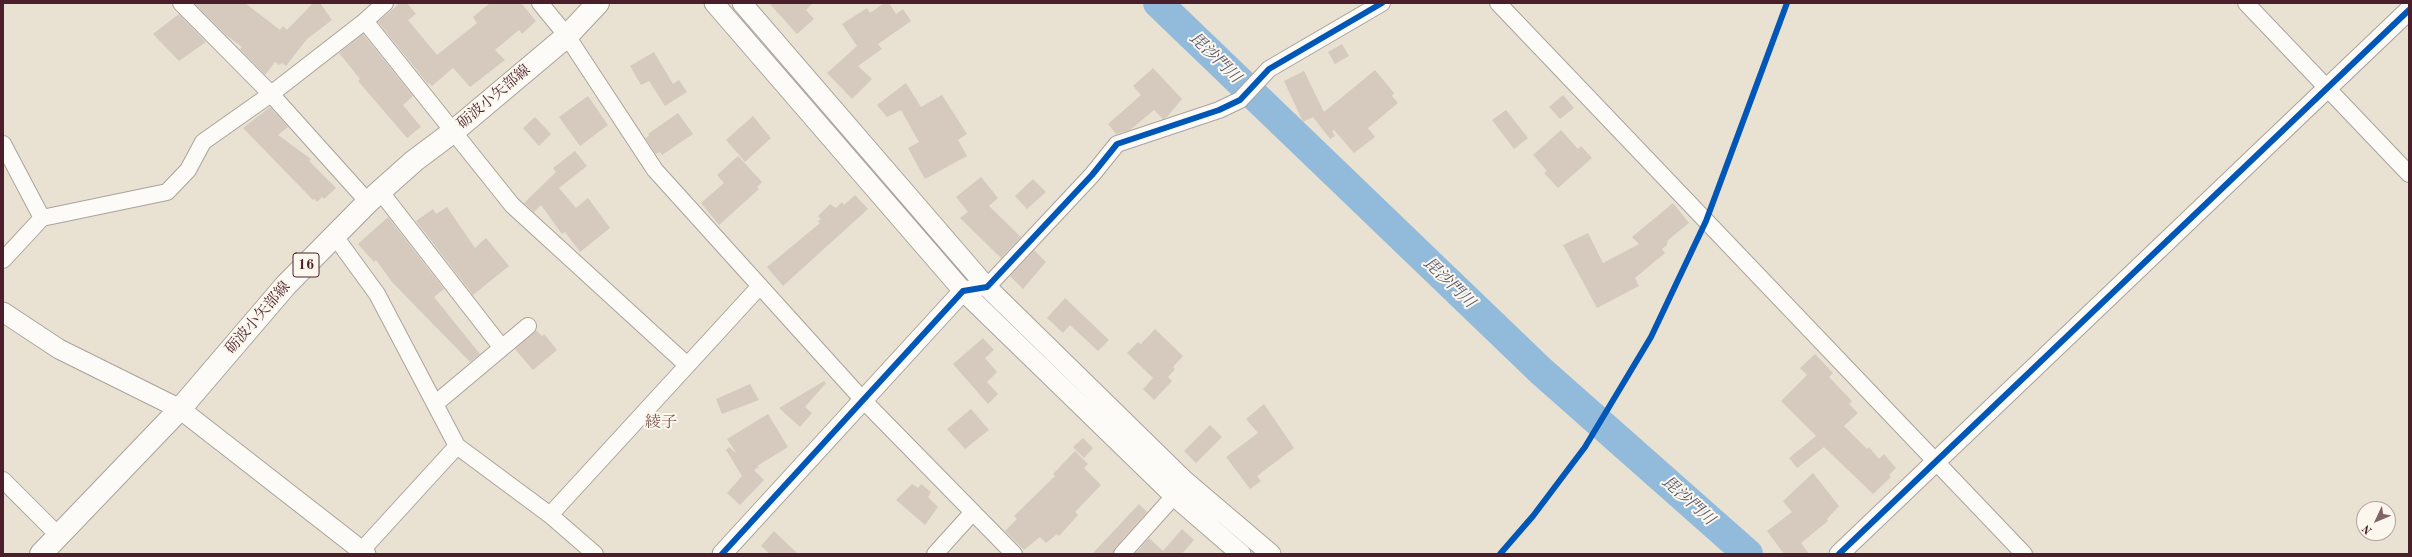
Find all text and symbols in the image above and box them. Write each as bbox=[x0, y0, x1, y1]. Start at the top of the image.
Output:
water label: 毘沙門川 bbox=[1185, 29, 1245, 87]
street label: 砺波小矢部線 bbox=[454, 61, 534, 133]
road number: 16 bbox=[293, 253, 319, 277]
water label: 毘沙門川 bbox=[1419, 254, 1479, 312]
street label: 砺波小矢部線 bbox=[222, 278, 294, 358]
district label: 綾子 bbox=[645, 413, 677, 433]
water label: 毘沙門川 bbox=[1658, 472, 1718, 530]
north arrow bbox=[2356, 501, 2396, 541]
text: N bbox=[2361, 522, 2375, 536]

